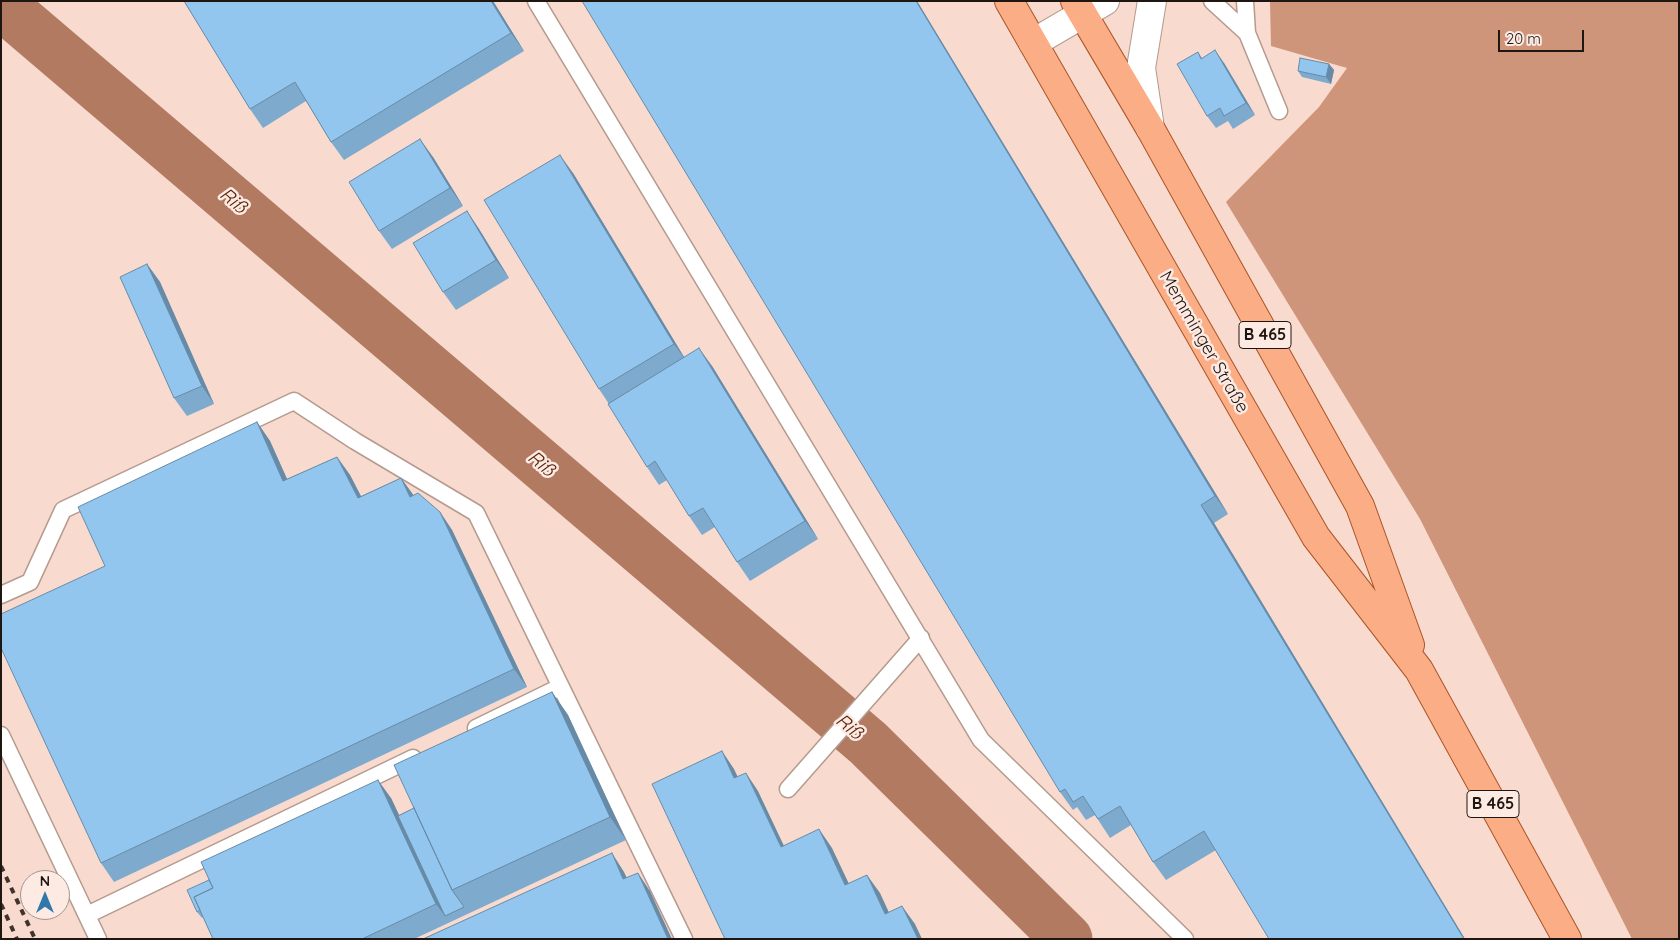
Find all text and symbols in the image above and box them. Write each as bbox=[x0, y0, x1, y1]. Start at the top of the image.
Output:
scale bar bbox=[1500, 20, 1586, 52]
text: 20 m bbox=[1506, 29, 1541, 48]
water label: Riß bbox=[215, 183, 251, 219]
street label: Memminger Straße bbox=[1155, 267, 1253, 417]
road number: B 465 bbox=[1239, 322, 1291, 348]
water label: Riß bbox=[523, 446, 559, 482]
water label: Riß bbox=[831, 709, 867, 745]
road number: B 465 bbox=[1467, 791, 1519, 818]
north arrow bbox=[20, 870, 70, 920]
text: N bbox=[40, 872, 50, 890]

